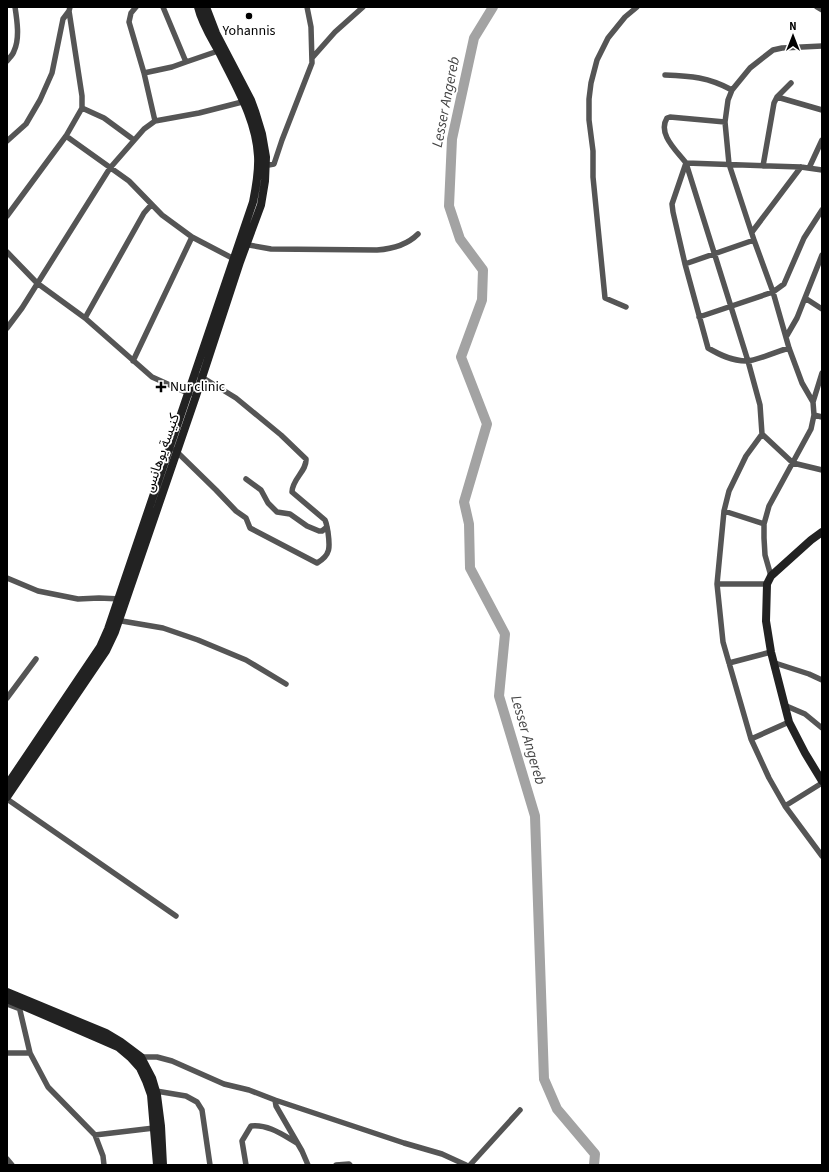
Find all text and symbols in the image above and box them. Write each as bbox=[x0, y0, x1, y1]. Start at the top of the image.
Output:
marker: Yohannis bbox=[244, 11, 254, 21]
north arrow bbox=[773, 16, 813, 56]
text: N bbox=[789, 19, 797, 34]
place label: Yohannis bbox=[222, 21, 276, 41]
water label: Lesser Angereb bbox=[427, 55, 465, 149]
place label: Nur clinic bbox=[170, 377, 226, 397]
marker: Nur clinic bbox=[155, 381, 167, 393]
street label: كنيسة يوهانس bbox=[139, 411, 185, 495]
water label: Lesser Angereb bbox=[505, 693, 551, 787]

